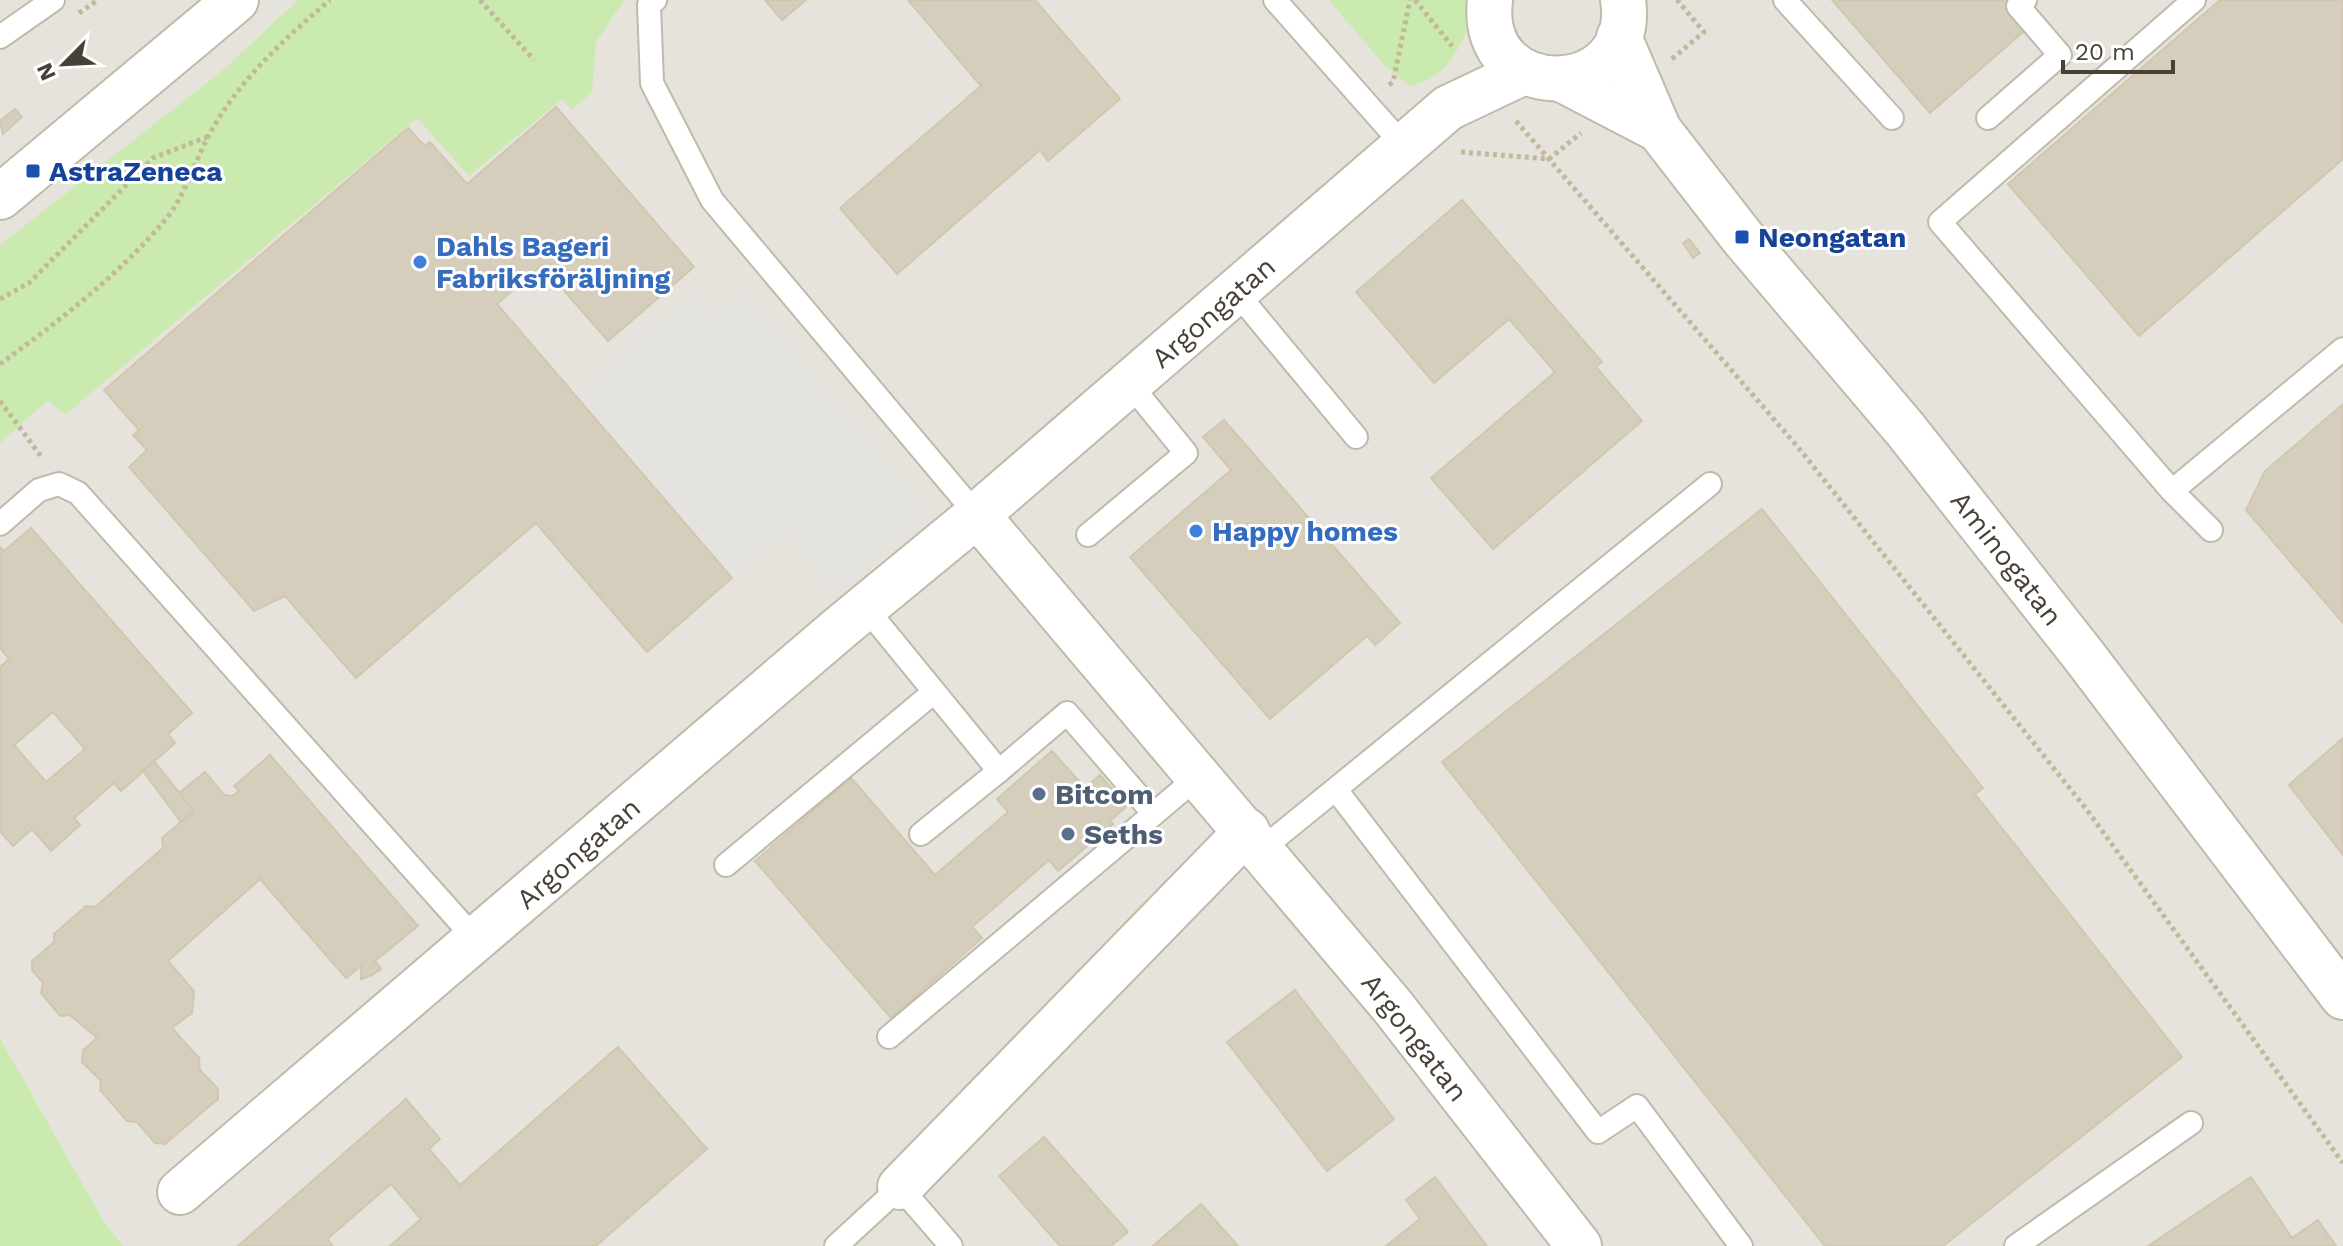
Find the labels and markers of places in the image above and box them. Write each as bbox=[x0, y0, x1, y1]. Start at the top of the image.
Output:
place label: AstraZeneca bbox=[49, 155, 223, 188]
marker: AstraZeneca bbox=[24, 162, 42, 180]
place label: Neongatan bbox=[1758, 221, 1906, 254]
marker: Neongatan bbox=[1733, 228, 1751, 246]
place label: Dahls Bageri Fabriksföräljning bbox=[436, 230, 671, 295]
marker: Dahls Bageri Fabriksföräljning bbox=[411, 253, 429, 271]
place label: Happy homes bbox=[1212, 515, 1398, 548]
marker: Happy homes bbox=[1187, 522, 1205, 540]
place label: Bitcom bbox=[1055, 778, 1154, 811]
marker: Bitcom bbox=[1030, 785, 1048, 803]
place label: Seths bbox=[1084, 818, 1163, 851]
marker: Seths bbox=[1059, 825, 1077, 843]

